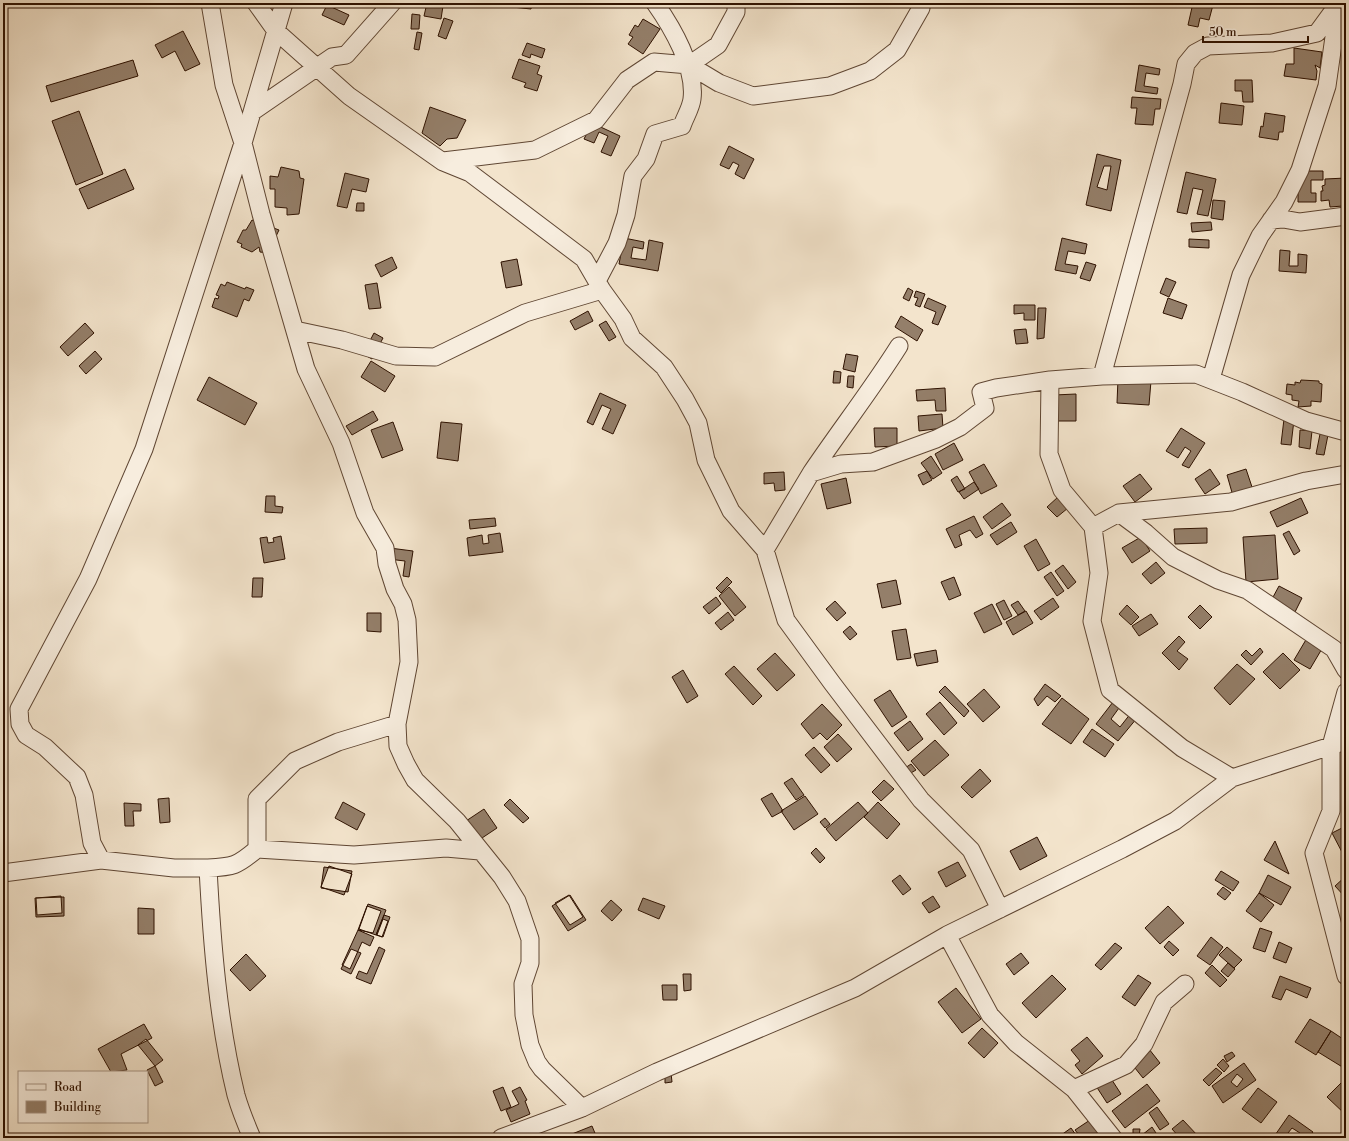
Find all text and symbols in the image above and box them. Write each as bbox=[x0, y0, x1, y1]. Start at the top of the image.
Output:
scale bar bbox=[1203, 18, 1308, 44]
text: 50 m bbox=[1209, 25, 1237, 40]
legend bbox=[18, 1071, 148, 1123]
text: Road bbox=[54, 1080, 82, 1095]
text: Building bbox=[53, 1100, 102, 1115]

